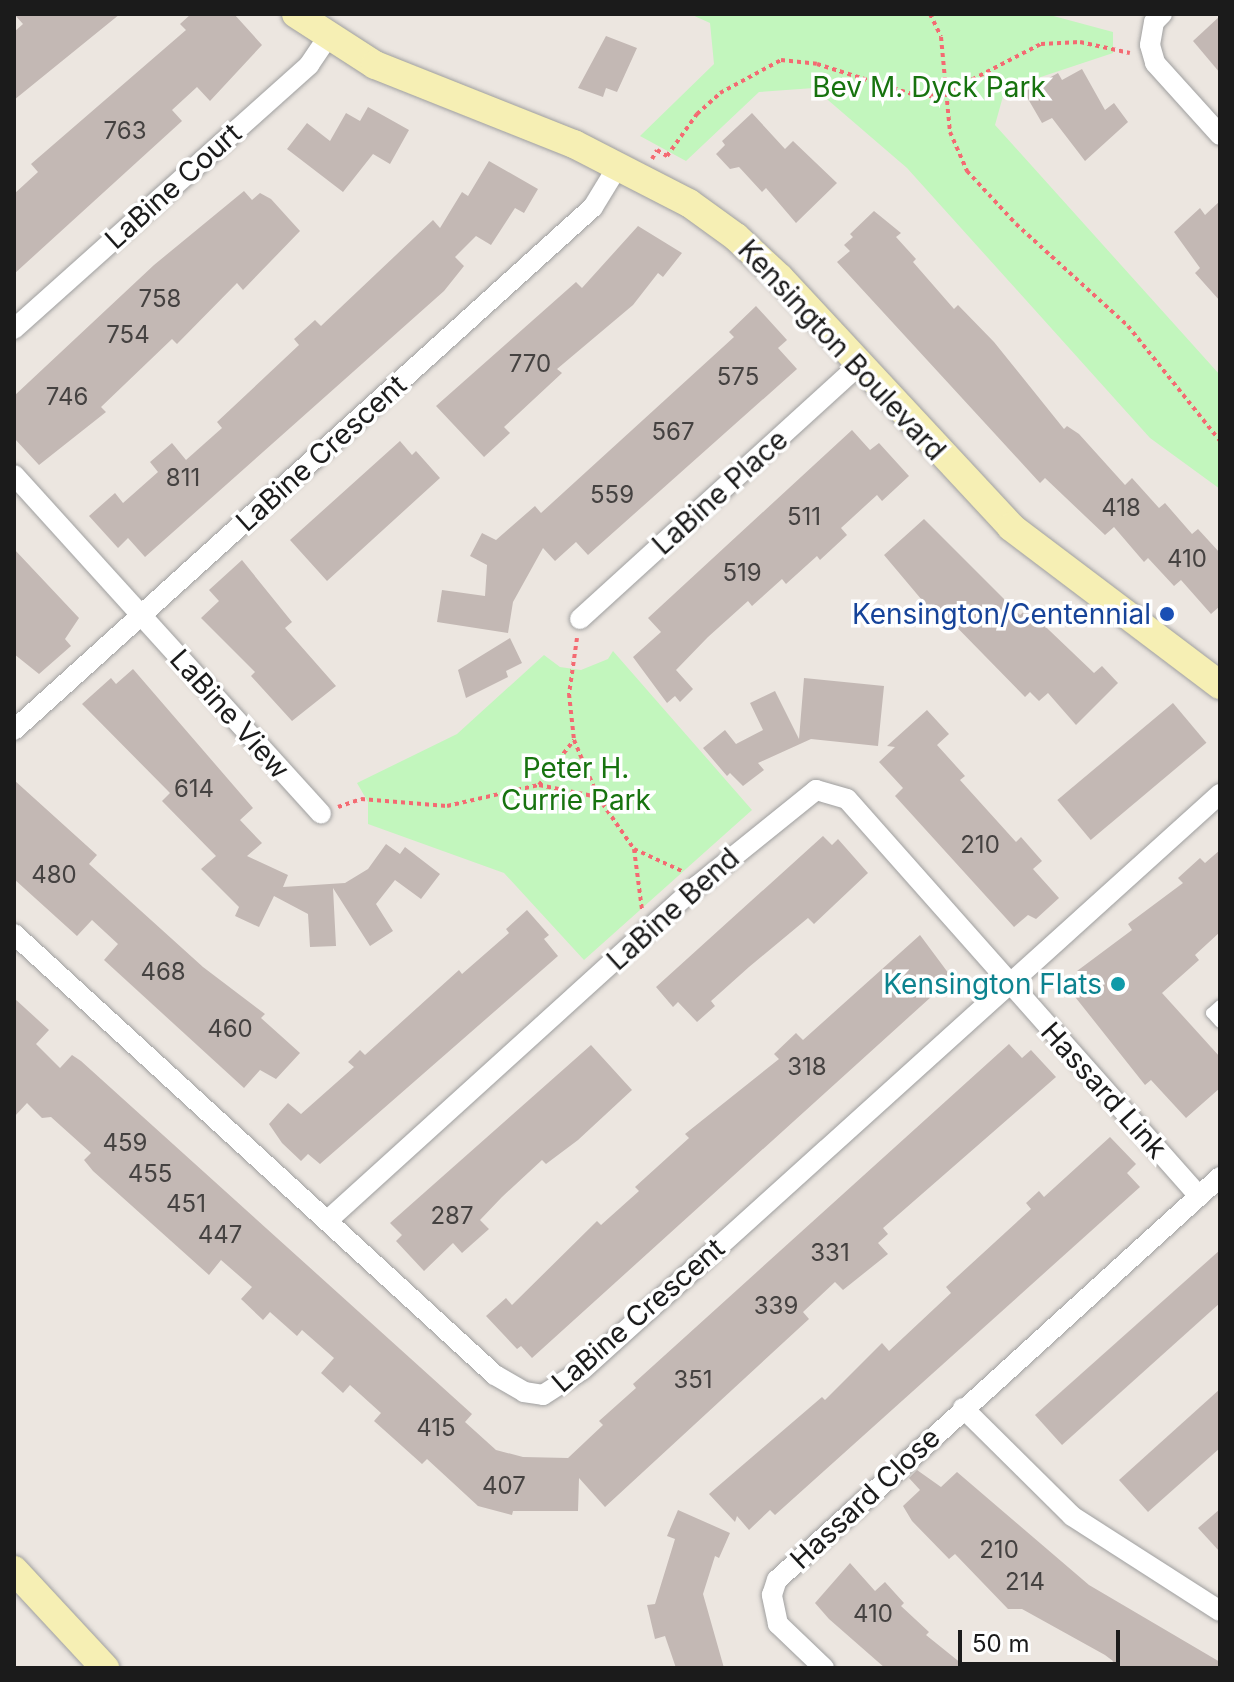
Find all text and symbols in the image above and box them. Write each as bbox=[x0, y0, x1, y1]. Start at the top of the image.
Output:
park label: Bev M. Dyck Park bbox=[812, 70, 1046, 104]
street label: LaBine Court bbox=[98, 116, 248, 256]
house number: 763 bbox=[104, 117, 146, 145]
street label: Kensington Boulevard bbox=[731, 233, 953, 467]
house number: 758 bbox=[139, 285, 181, 313]
house number: 754 bbox=[106, 321, 150, 349]
house number: 770 bbox=[509, 350, 551, 378]
house number: 575 bbox=[717, 363, 759, 391]
street label: LaBine Crescent bbox=[229, 368, 413, 538]
house number: 746 bbox=[46, 383, 88, 411]
house number: 567 bbox=[651, 418, 695, 446]
street label: LaBine Place bbox=[646, 423, 794, 561]
house number: 811 bbox=[166, 464, 200, 492]
house number: 559 bbox=[590, 481, 634, 509]
house number: 418 bbox=[1101, 494, 1141, 522]
house number: 511 bbox=[787, 503, 821, 531]
house number: 410 bbox=[1167, 545, 1207, 573]
house number: 519 bbox=[722, 559, 762, 587]
place label: Kensington/Centennial bbox=[852, 597, 1151, 631]
marker: Kensington/Centennial bbox=[1158, 605, 1176, 623]
street label: LaBine View bbox=[163, 642, 297, 786]
park label: Peter H. Currie Park bbox=[501, 751, 651, 817]
house number: 614 bbox=[174, 775, 214, 803]
house number: 210 bbox=[960, 831, 1000, 859]
street label: LaBine Bend bbox=[600, 841, 746, 977]
house number: 480 bbox=[31, 861, 77, 889]
house number: 468 bbox=[140, 958, 186, 986]
place label: Kensington Flats bbox=[883, 967, 1102, 1001]
marker: Kensington Flats bbox=[1109, 975, 1127, 993]
house number: 460 bbox=[207, 1015, 253, 1043]
street label: Hassard Link bbox=[1034, 1015, 1174, 1165]
house number: 318 bbox=[787, 1053, 827, 1081]
house number: 459 bbox=[103, 1129, 147, 1157]
house number: 455 bbox=[128, 1160, 172, 1188]
house number: 451 bbox=[166, 1190, 206, 1218]
house number: 287 bbox=[430, 1202, 474, 1230]
house number: 447 bbox=[198, 1221, 242, 1249]
street label: LaBine Crescent bbox=[545, 1231, 731, 1399]
house number: 331 bbox=[810, 1239, 850, 1267]
house number: 339 bbox=[754, 1292, 798, 1320]
house number: 351 bbox=[673, 1366, 713, 1394]
house number: 415 bbox=[416, 1414, 456, 1442]
street label: Hassard Close bbox=[783, 1420, 947, 1576]
house number: 407 bbox=[482, 1472, 526, 1500]
house number: 210 bbox=[979, 1536, 1019, 1564]
house number: 214 bbox=[1005, 1568, 1045, 1596]
house number: 410 bbox=[853, 1600, 893, 1628]
scale bar bbox=[962, 1614, 1124, 1664]
text: 50 m bbox=[972, 1629, 1030, 1658]

